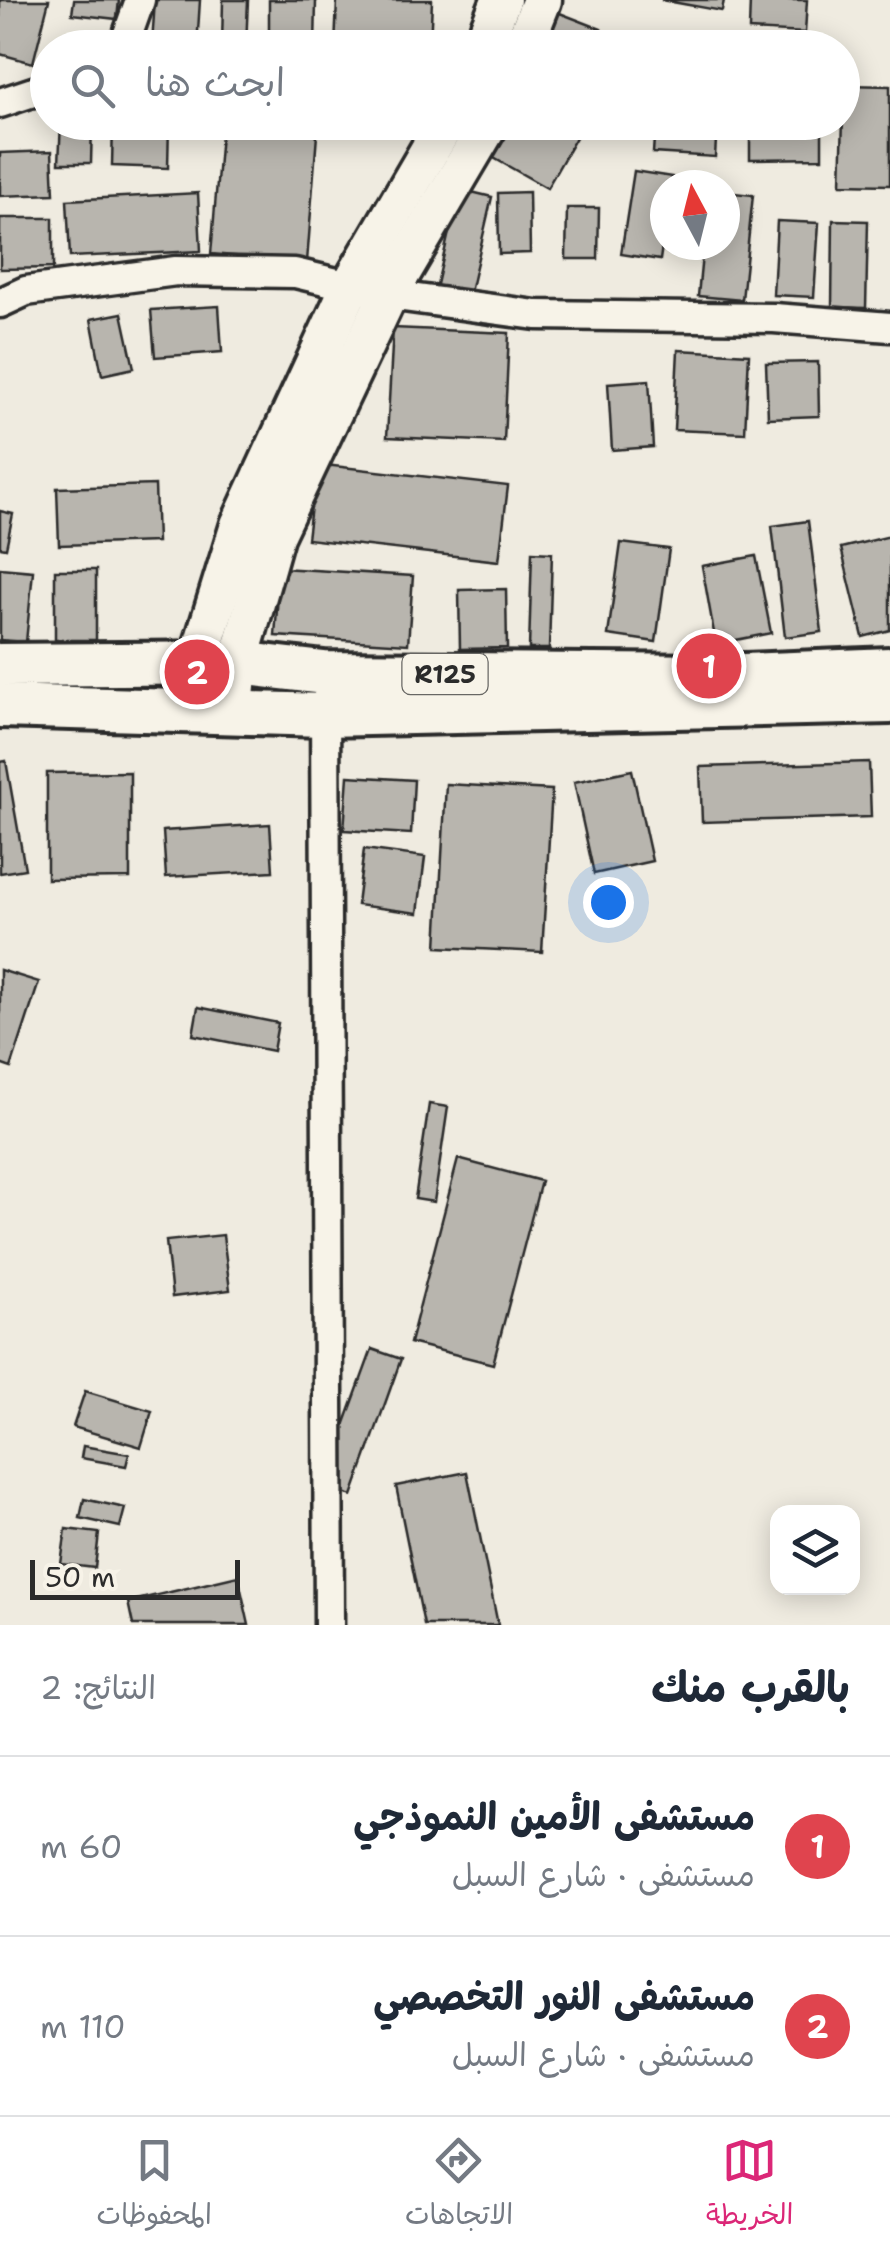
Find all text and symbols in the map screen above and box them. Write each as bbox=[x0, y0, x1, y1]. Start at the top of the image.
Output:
search box bbox=[30, 30, 860, 140]
text: ابحث هنا bbox=[145, 57, 285, 108]
icon: search bbox=[65, 58, 120, 113]
north arrow bbox=[650, 170, 740, 260]
pin: 1 bbox=[676, 628, 742, 704]
pin: 2 bbox=[164, 634, 230, 710]
road number: R125 bbox=[402, 654, 488, 694]
your location bbox=[583, 877, 634, 928]
map controls bbox=[770, 1505, 860, 1595]
button: layers bbox=[770, 1505, 860, 1595]
scale bar bbox=[30, 1555, 240, 1600]
text: 50 m bbox=[45, 1558, 115, 1596]
text: بالقرب منك bbox=[651, 1659, 850, 1715]
text: النتائج: 2 bbox=[40, 1666, 156, 1709]
text: مستشفى الأمين النموذجي bbox=[353, 1791, 755, 1842]
text: 60 m bbox=[40, 1825, 122, 1868]
text: 1 bbox=[810, 1825, 825, 1868]
text: مستشفى · شارع السبل bbox=[452, 1853, 755, 1896]
text: مستشفى النور التخصصي bbox=[373, 1971, 755, 2022]
text: 110 m bbox=[40, 2005, 126, 2048]
text: 2 bbox=[806, 2005, 829, 2048]
text: مستشفى · شارع السبل bbox=[452, 2033, 755, 2076]
tab: المحفوظات bbox=[97, 2133, 212, 2239]
tab: الاتجاهات bbox=[405, 2133, 513, 2239]
tab: الخريطة bbox=[706, 2133, 793, 2239]

